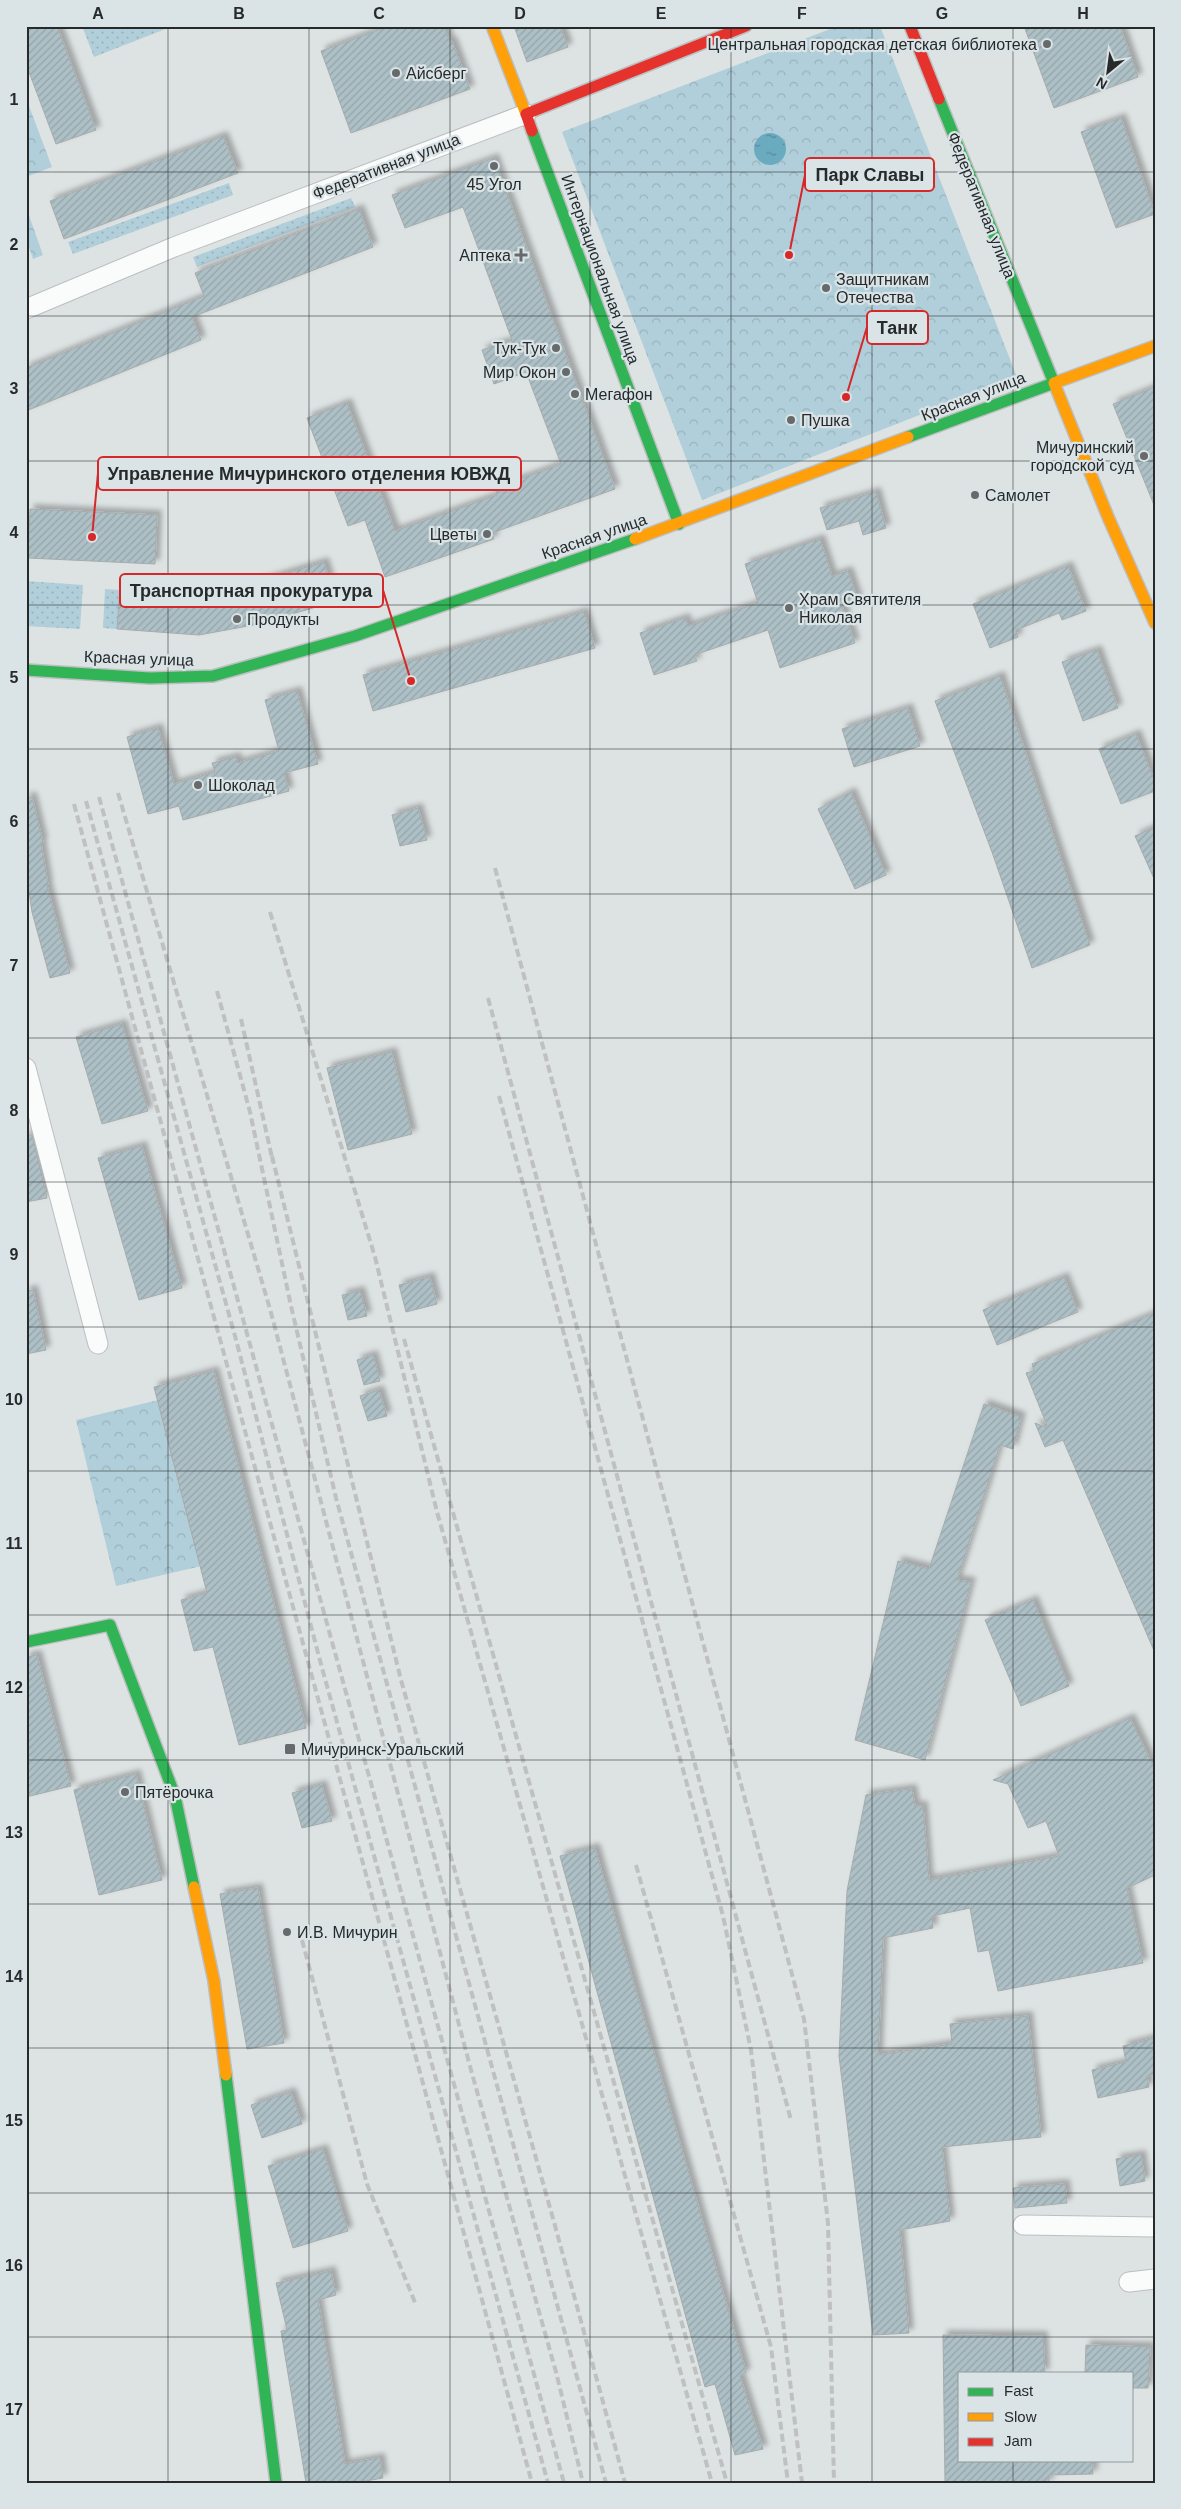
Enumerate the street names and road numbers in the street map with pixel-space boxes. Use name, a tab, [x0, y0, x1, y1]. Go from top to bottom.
street label: Федеративная улица	[944, 130, 1019, 281]
street label: Федеративная улица	[310, 131, 462, 202]
street label: Интернациональная улица	[558, 172, 643, 366]
street label: Красная улица	[919, 369, 1028, 424]
street label: Красная улица	[539, 511, 649, 562]
street label: Красная улица	[84, 648, 194, 669]

